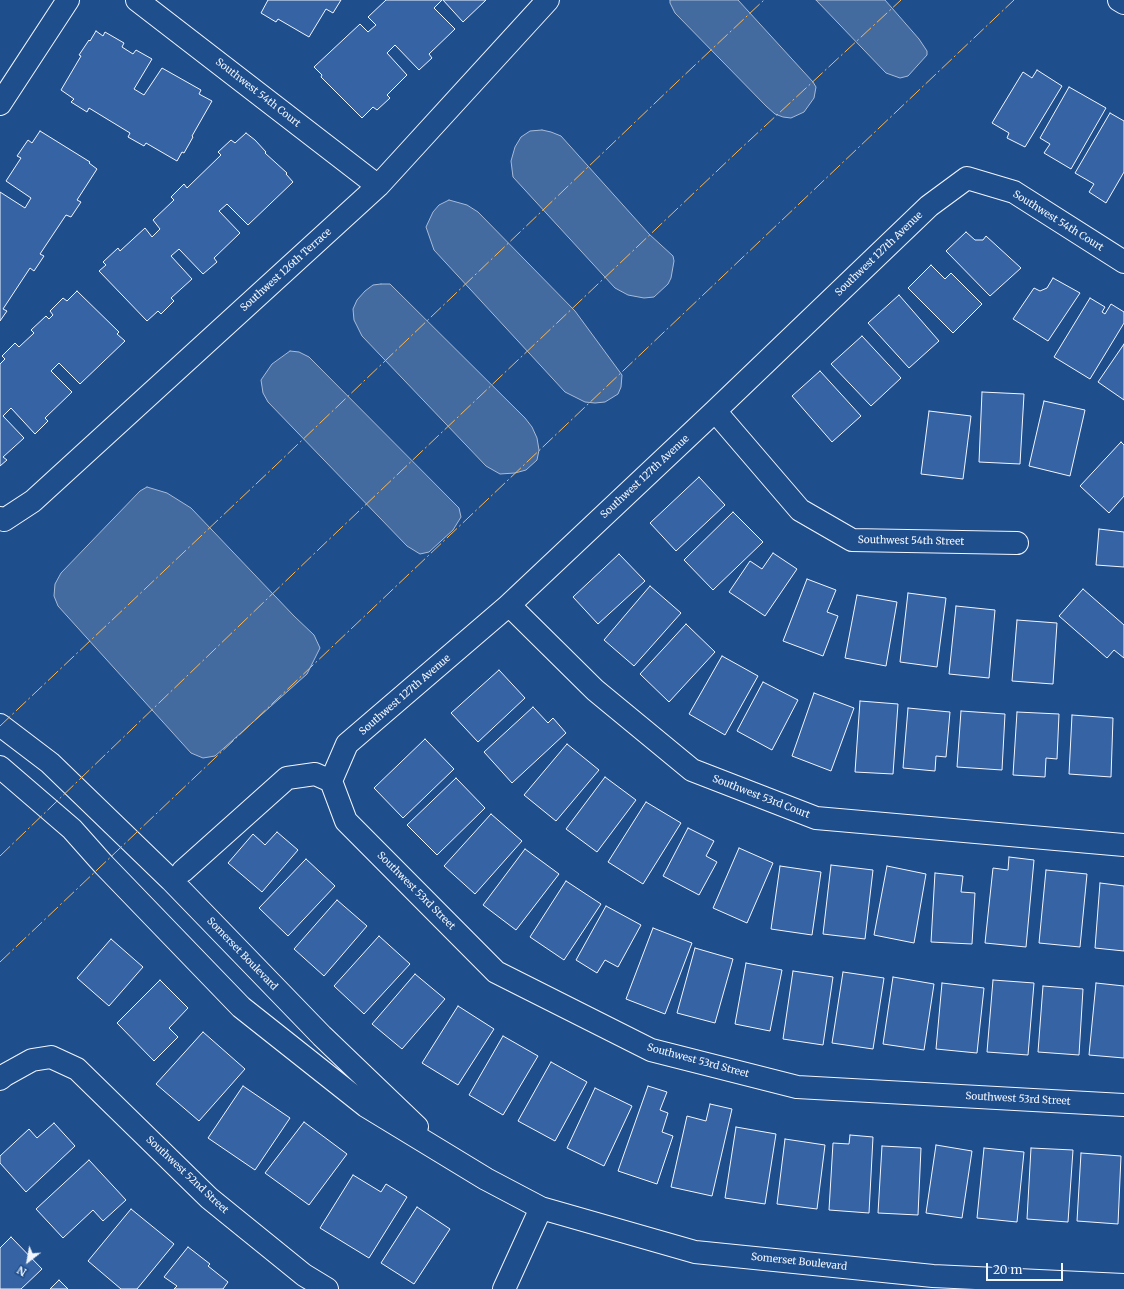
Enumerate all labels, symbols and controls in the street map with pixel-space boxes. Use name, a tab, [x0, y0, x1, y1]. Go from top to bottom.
street label: Southwest 54th Court	[213, 56, 303, 130]
street label: Southwest 54th Court	[1010, 188, 1106, 254]
street label: Southwest 127th Avenue	[833, 209, 925, 299]
street label: Southwest 126th Terrace	[238, 226, 334, 314]
street label: Southwest 127th Avenue	[598, 433, 692, 521]
street label: Southwest 54th Street	[858, 534, 964, 548]
street label: Southwest 127th Avenue	[357, 652, 453, 738]
street label: Southwest 53rd Court	[711, 773, 811, 821]
street label: Southwest 53rd Street	[375, 850, 457, 932]
street label: Somerset Boulevard	[204, 915, 280, 993]
street label: Southwest 53rd Street	[646, 1042, 750, 1080]
street label: Southwest 53rd Street	[965, 1090, 1071, 1108]
street label: Southwest 52nd Street	[143, 1134, 231, 1216]
north arrow	[8, 1241, 48, 1281]
street label: Somerset Boulevard	[750, 1251, 848, 1273]
scale bar	[988, 1255, 1065, 1281]
text: 20 m	[993, 1262, 1022, 1277]
text: N	[14, 1263, 29, 1280]

